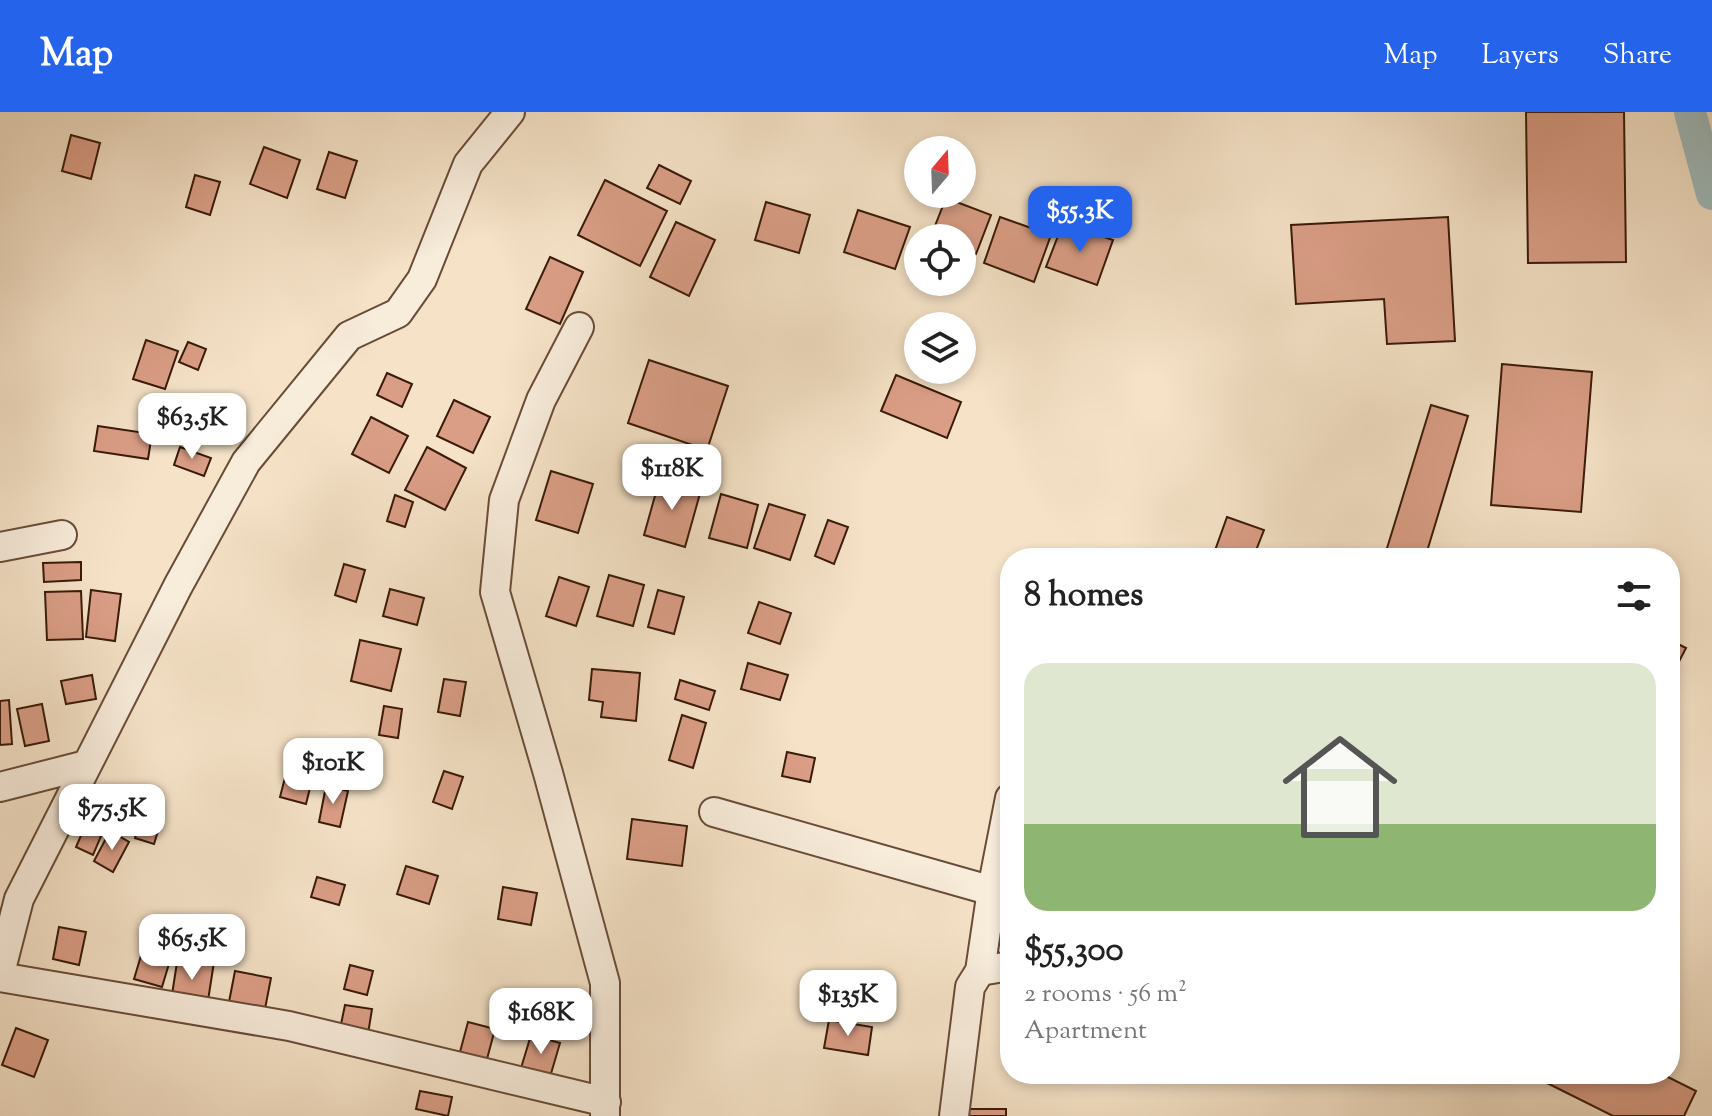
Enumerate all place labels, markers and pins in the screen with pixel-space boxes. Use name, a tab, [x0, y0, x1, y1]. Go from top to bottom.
pin: $55.3K	[1015, 186, 1145, 254]
pin: $63.5K	[127, 393, 257, 461]
pin: $118K	[616, 444, 728, 512]
pin: $101K	[277, 738, 389, 806]
pin: $75.5K	[47, 784, 177, 852]
pin: $65.5K	[127, 914, 257, 982]
pin: $135K	[792, 970, 904, 1038]
pin: $168K	[485, 988, 597, 1056]

